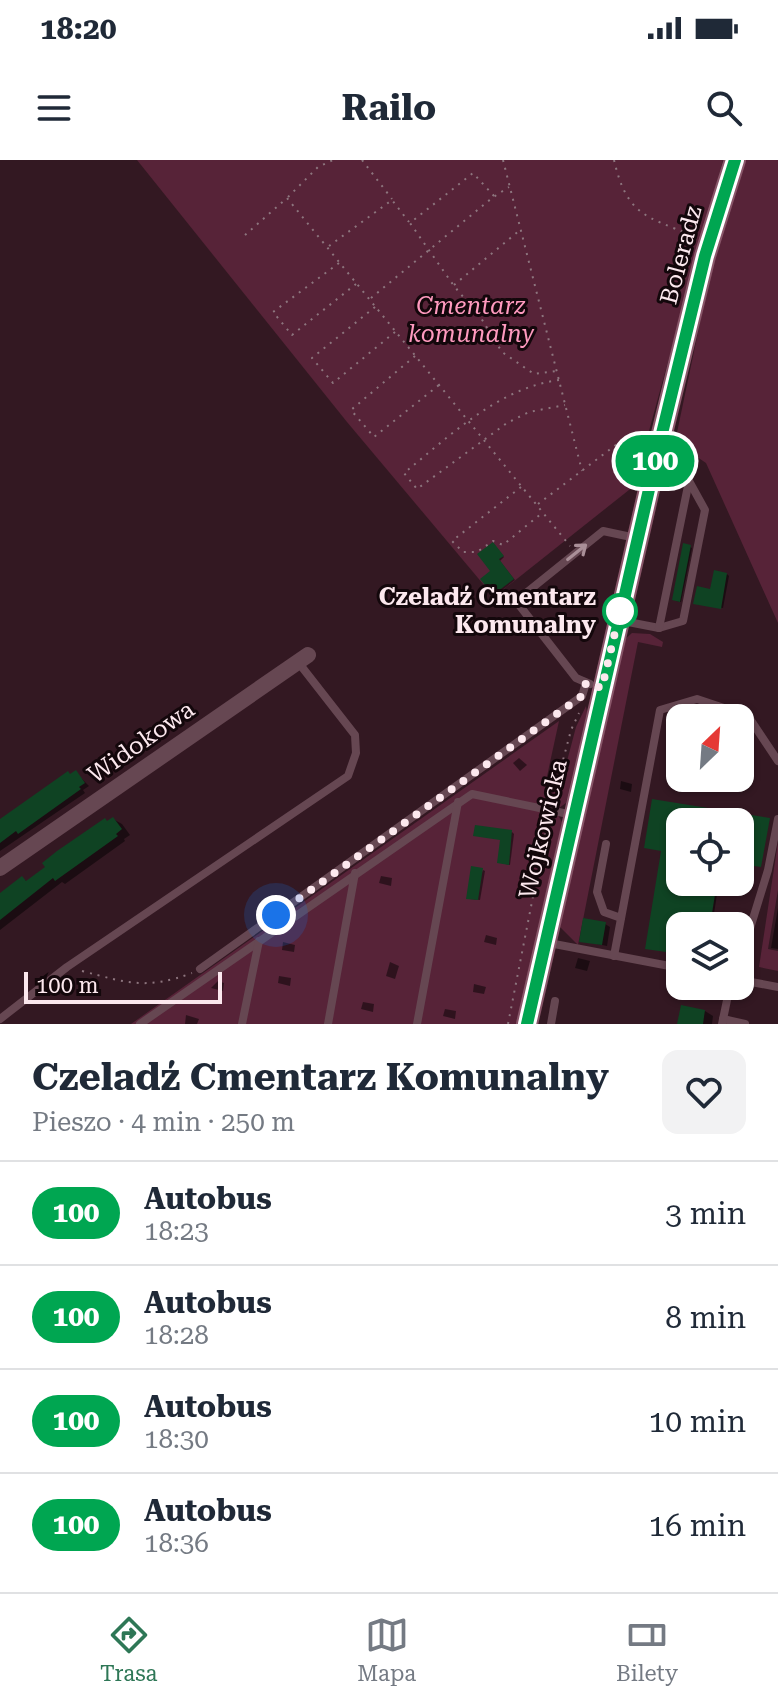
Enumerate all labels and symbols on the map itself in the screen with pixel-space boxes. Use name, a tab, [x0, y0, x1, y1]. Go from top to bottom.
street label: Boleradz	[654, 203, 708, 307]
park label: Cmentarz komunalny	[408, 292, 535, 348]
line badge: 100	[609, 435, 701, 487]
one-way arrow	[566, 543, 587, 561]
place label: Czeladź Cmentarz Komunalny	[379, 583, 596, 639]
marker: Czeladź Cmentarz Komunalny	[603, 594, 637, 628]
street label: Widokowa	[82, 695, 200, 789]
north arrow	[666, 704, 754, 792]
street label: Wojkowicka	[513, 757, 573, 901]
your location	[256, 895, 296, 935]
scale bar	[24, 968, 222, 1004]

